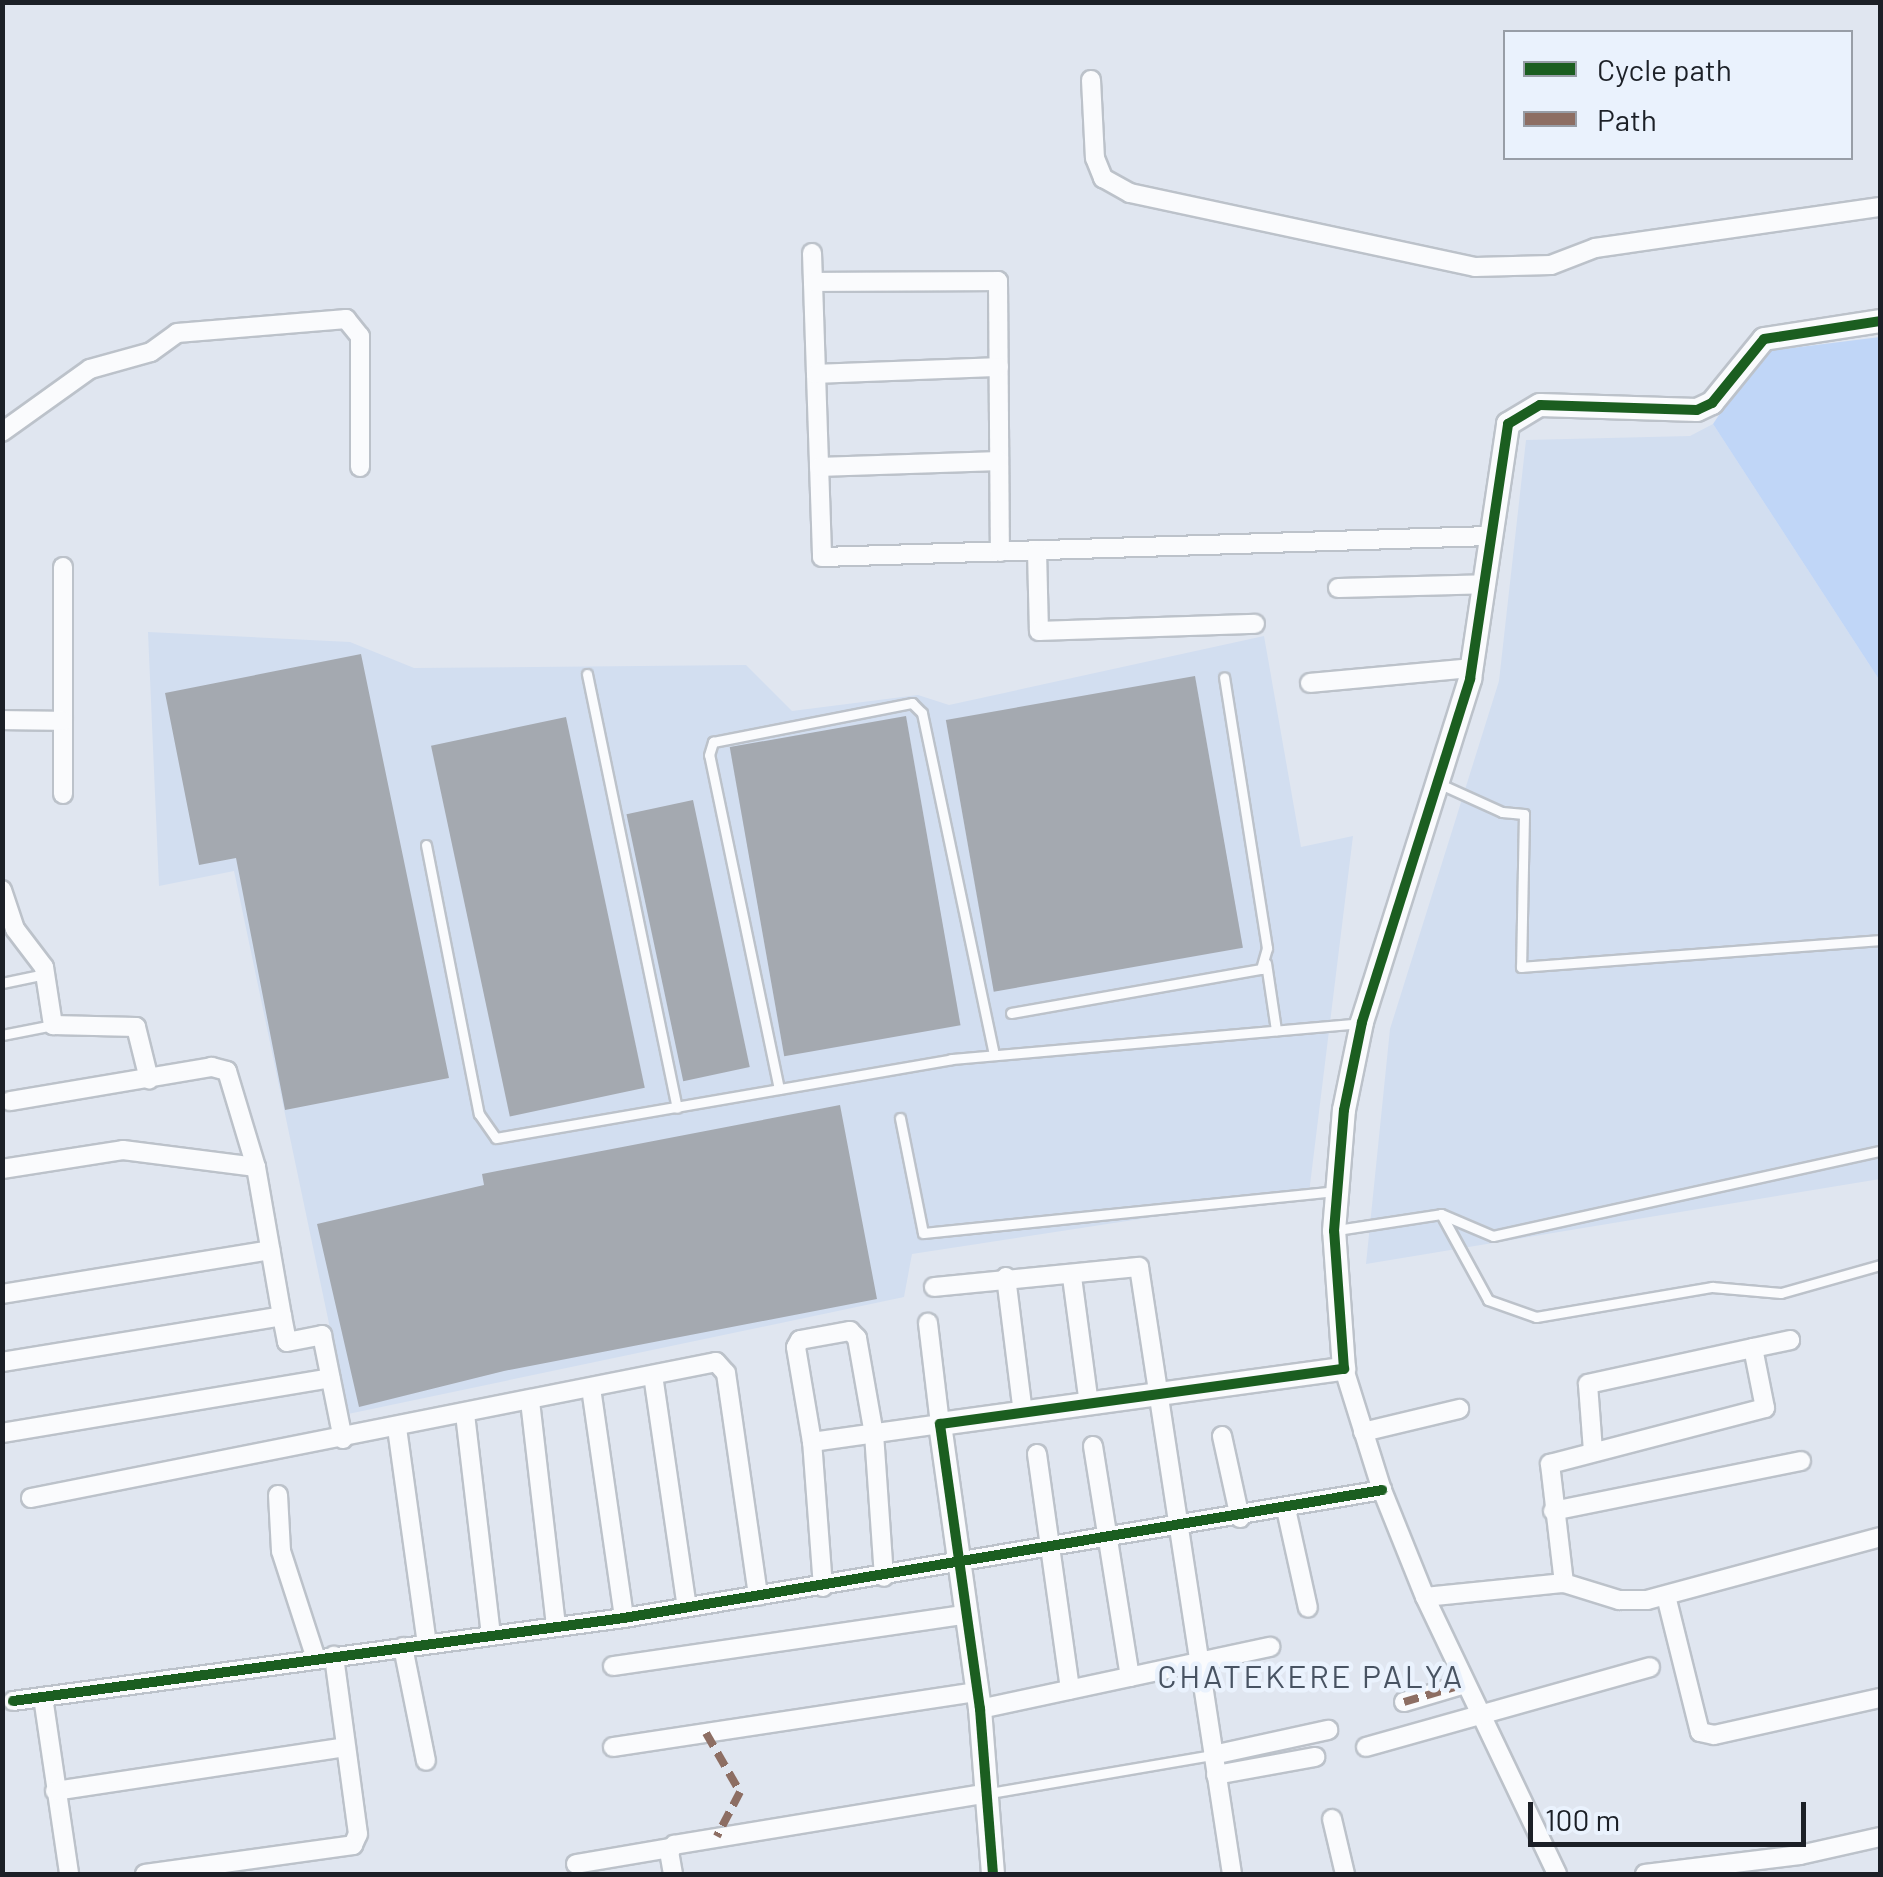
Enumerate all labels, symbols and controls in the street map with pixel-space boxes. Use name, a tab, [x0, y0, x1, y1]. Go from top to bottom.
legend	[1503, 30, 1853, 160]
text: Cycle path	[1597, 51, 1732, 87]
text: Path	[1597, 101, 1657, 137]
district label: CHATEKERE PALYA	[1157, 1656, 1465, 1694]
scale bar	[1533, 1782, 1810, 1844]
text: 100 m	[1545, 1801, 1620, 1837]

